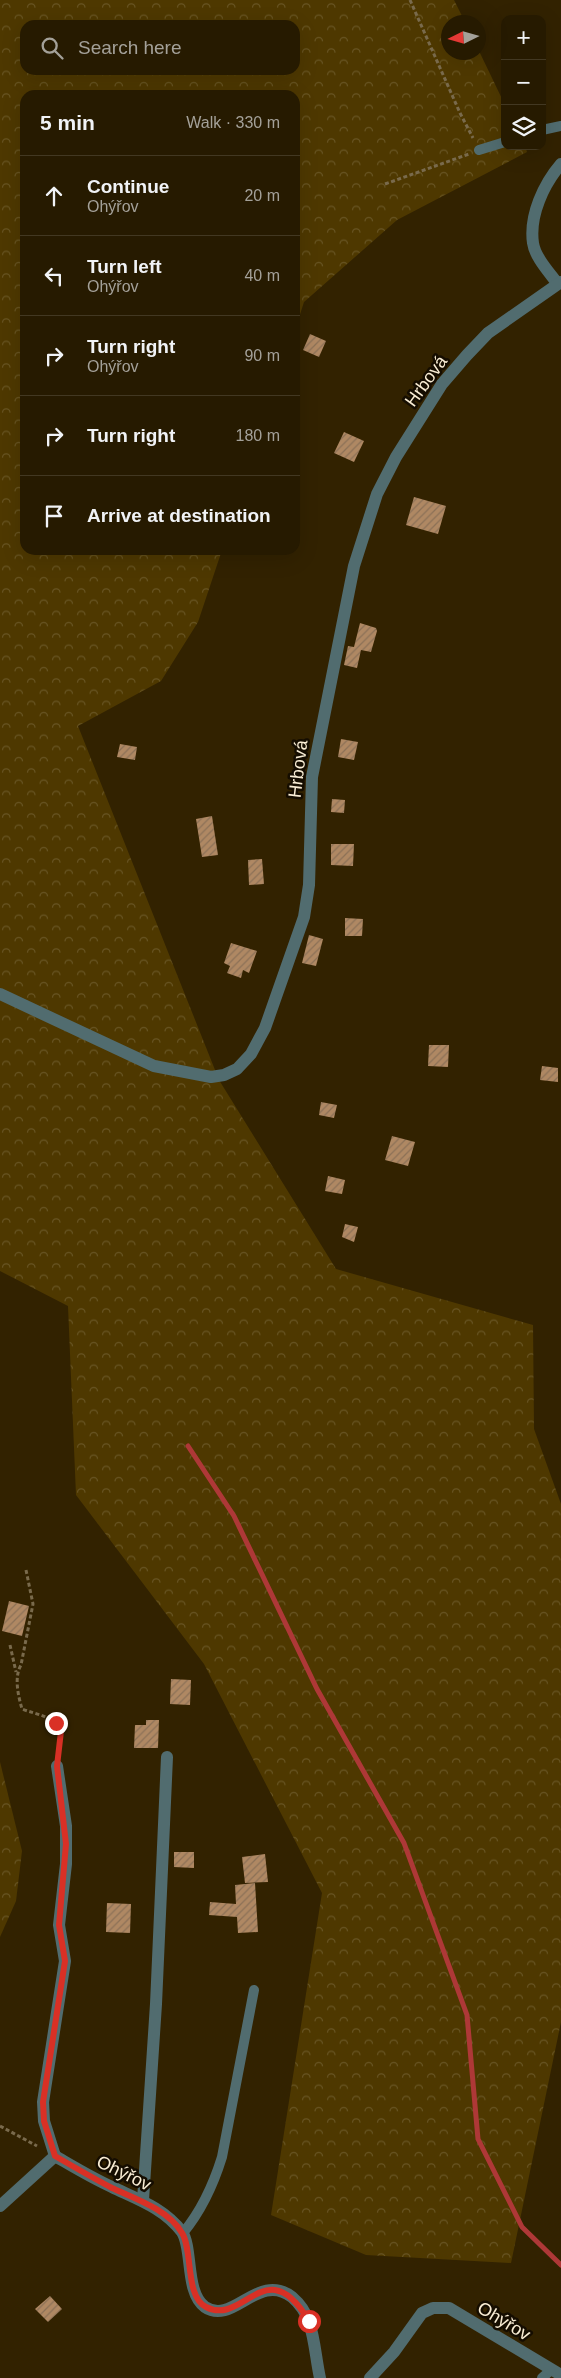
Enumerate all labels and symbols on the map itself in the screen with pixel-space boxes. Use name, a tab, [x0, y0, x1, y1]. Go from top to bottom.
north arrow	[441, 15, 486, 60]
street label: Hrbová	[401, 351, 452, 410]
street label: Hrbová	[285, 738, 312, 799]
route end	[45, 1712, 68, 1735]
street label: Ohýřov	[94, 2151, 154, 2195]
street label: Ohýřov	[474, 2297, 534, 2345]
route start	[298, 2310, 321, 2333]

